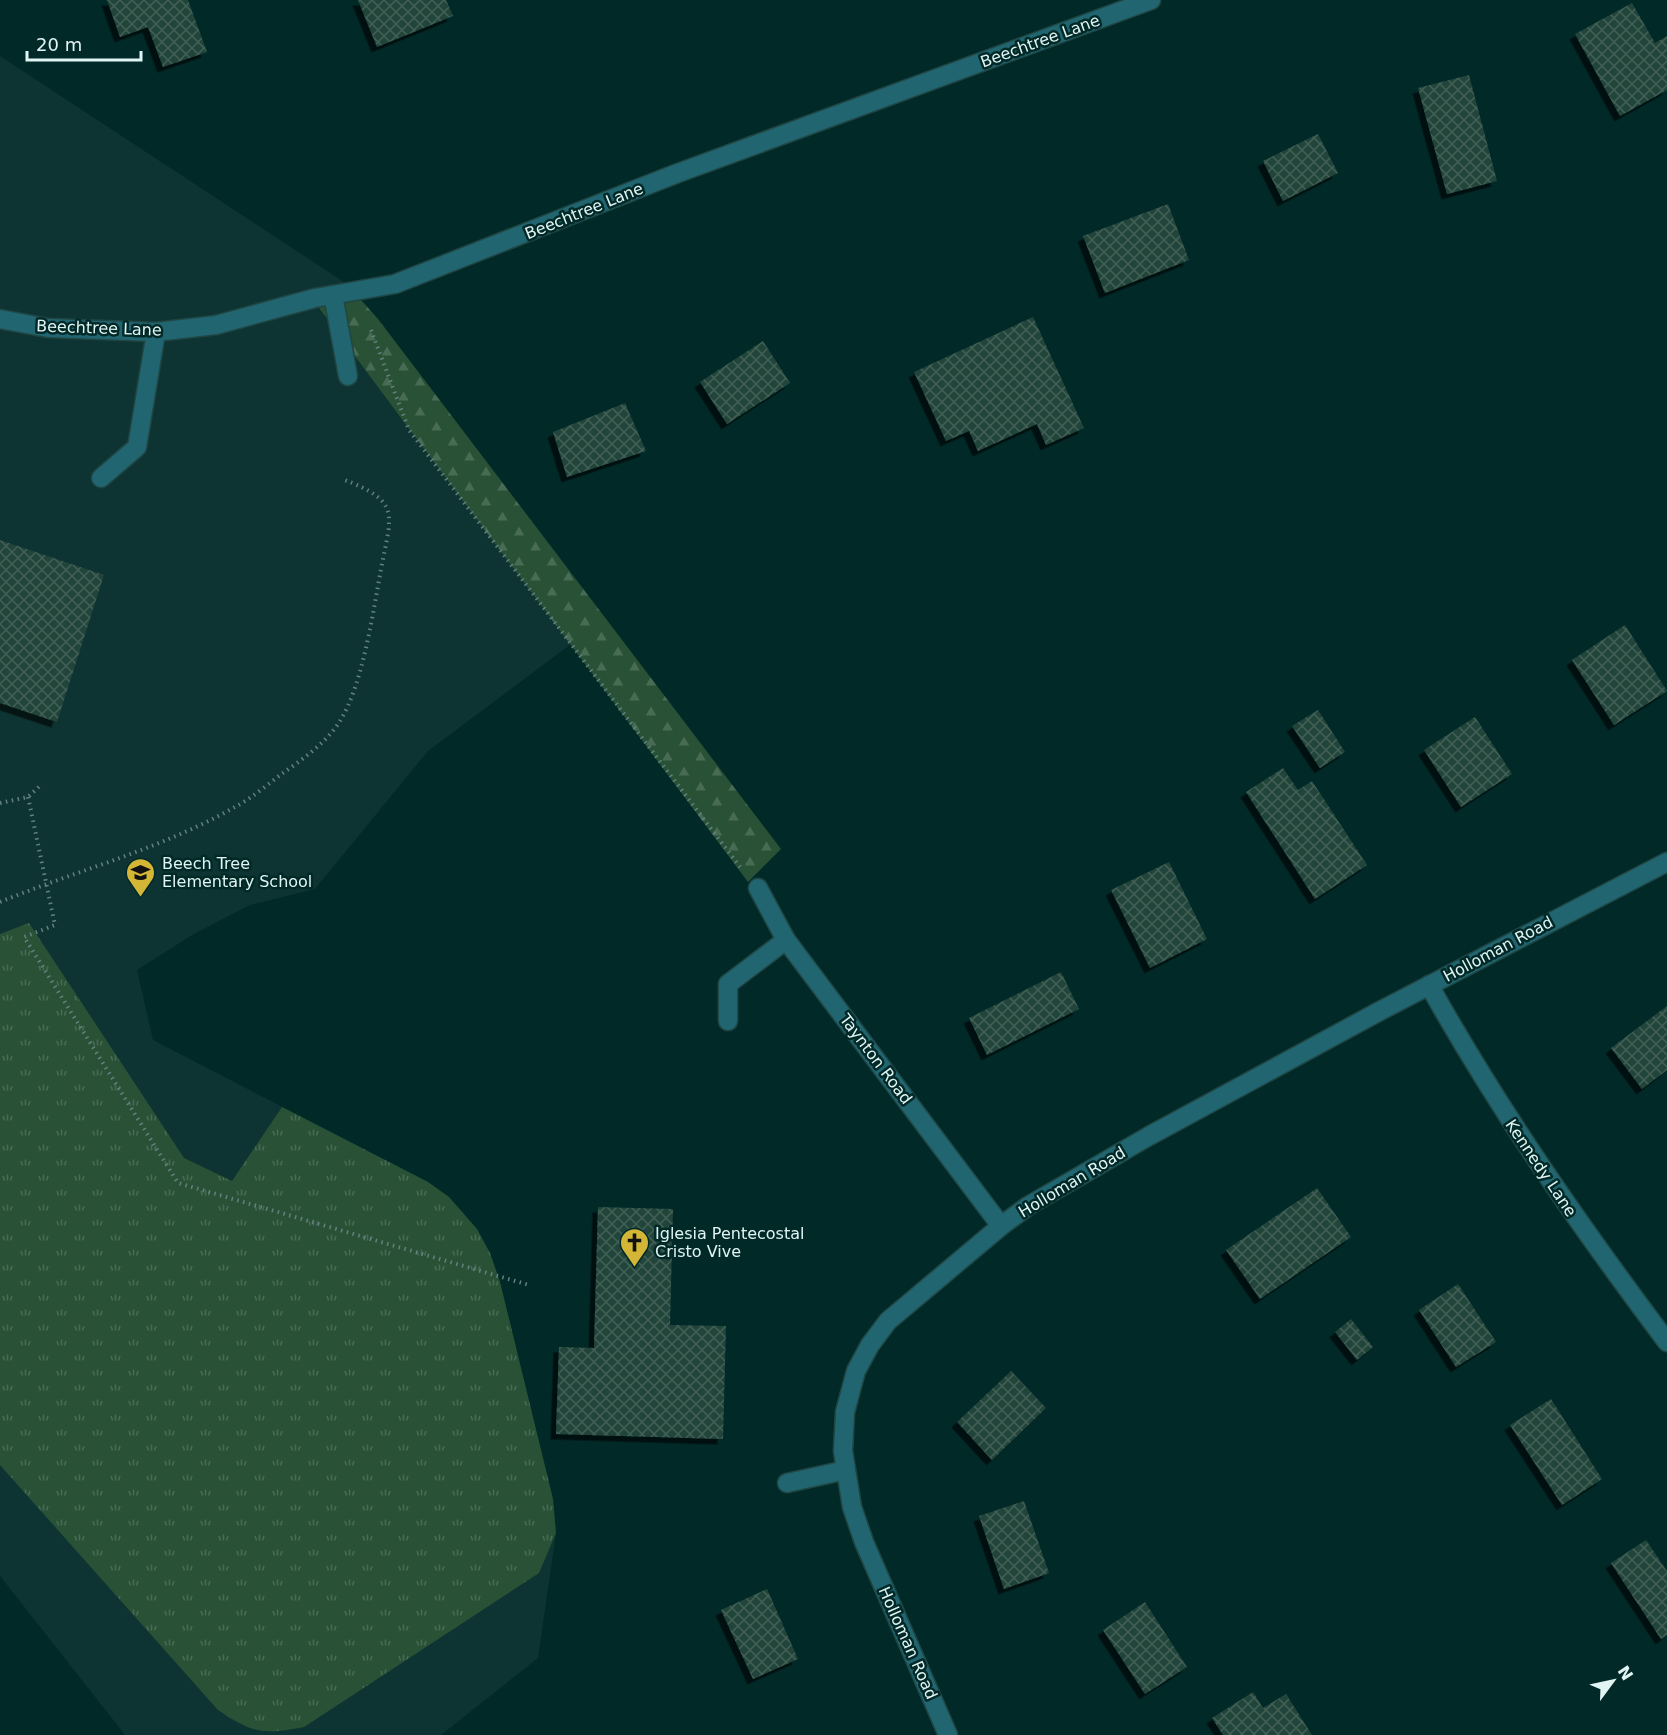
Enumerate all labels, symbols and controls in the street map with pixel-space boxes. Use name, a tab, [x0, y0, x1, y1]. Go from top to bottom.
street label: Beechtree Lane	[978, 11, 1102, 71]
scale bar	[27, 24, 141, 62]
text: 20 m	[36, 34, 82, 55]
street label: Beechtree Lane	[522, 179, 646, 243]
street label: Beechtree Lane	[36, 316, 162, 340]
place label: Beech Tree Elementary School	[162, 854, 312, 891]
school or university icon: Beech Tree Elementary School	[125, 856, 157, 898]
street label: Holloman Road	[1440, 912, 1556, 986]
street label: Taynton Road	[835, 1009, 916, 1108]
street label: Kennedy Lane	[1502, 1116, 1580, 1220]
street label: Holloman Road	[1015, 1143, 1129, 1221]
place label: Iglesia Pentecostal Cristo Vive	[655, 1224, 804, 1261]
church icon: Iglesia Pentecostal Cristo Vive	[618, 1226, 650, 1268]
street label: Holloman Road	[875, 1584, 941, 1702]
north arrow	[1583, 1651, 1643, 1711]
text: N	[1614, 1662, 1637, 1684]

